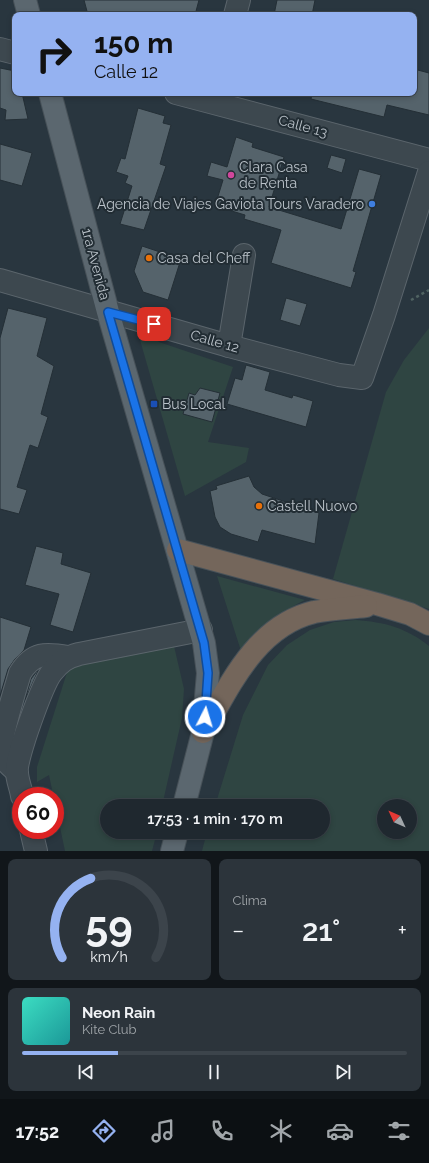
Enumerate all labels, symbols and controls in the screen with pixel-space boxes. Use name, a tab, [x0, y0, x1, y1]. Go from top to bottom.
text: 150 m	[94, 27, 173, 60]
icon: right	[28, 28, 80, 80]
text: Calle 12	[94, 61, 158, 82]
street label: Calle 13	[277, 112, 329, 140]
place label: Clara Casa de Renta	[239, 159, 308, 191]
marker: Clara Casa de Renta	[226, 170, 236, 180]
place label: Agencia de Viajes Gaviota Tours Varadero	[97, 196, 364, 212]
marker: Agencia de Viajes Gaviota Tours Varadero	[367, 199, 377, 209]
street label: 1ra Avenida	[79, 226, 113, 302]
place label: Casa del Cheff	[157, 250, 251, 266]
marker: Casa del Cheff	[144, 253, 154, 263]
pin	[137, 307, 171, 341]
icon: arrive	[143, 313, 165, 335]
street label: Calle 12	[189, 326, 241, 356]
place label: Bus Local	[162, 396, 226, 412]
marker: Bus Local	[149, 399, 159, 409]
place label: Castell Nuovo	[267, 498, 357, 514]
marker: Castell Nuovo	[254, 501, 264, 511]
position arrow	[184, 696, 226, 738]
speed limit sign: 60	[12, 787, 64, 839]
north arrow	[377, 799, 417, 839]
map controls	[377, 799, 417, 839]
text: 17:53 · 1 min · 170 m	[147, 810, 283, 828]
text: Clima	[233, 893, 267, 908]
text: 59	[85, 901, 133, 950]
text: 21°	[302, 913, 340, 948]
text: −	[233, 917, 244, 943]
text: +	[398, 917, 407, 943]
text: km/h	[90, 948, 128, 964]
text: Neon Rain	[82, 1004, 155, 1022]
text: Kite Club	[82, 1022, 137, 1037]
icon: previous	[75, 1061, 97, 1083]
icon: pause	[203, 1061, 225, 1083]
icon: next	[332, 1061, 354, 1083]
icon: directions	[90, 1117, 118, 1145]
icon: music	[149, 1117, 177, 1145]
icon: phone	[208, 1117, 236, 1145]
icon: climate	[267, 1117, 295, 1145]
icon: car	[326, 1117, 354, 1145]
icon: filters	[385, 1117, 413, 1145]
text: 17:52	[16, 1121, 59, 1142]

